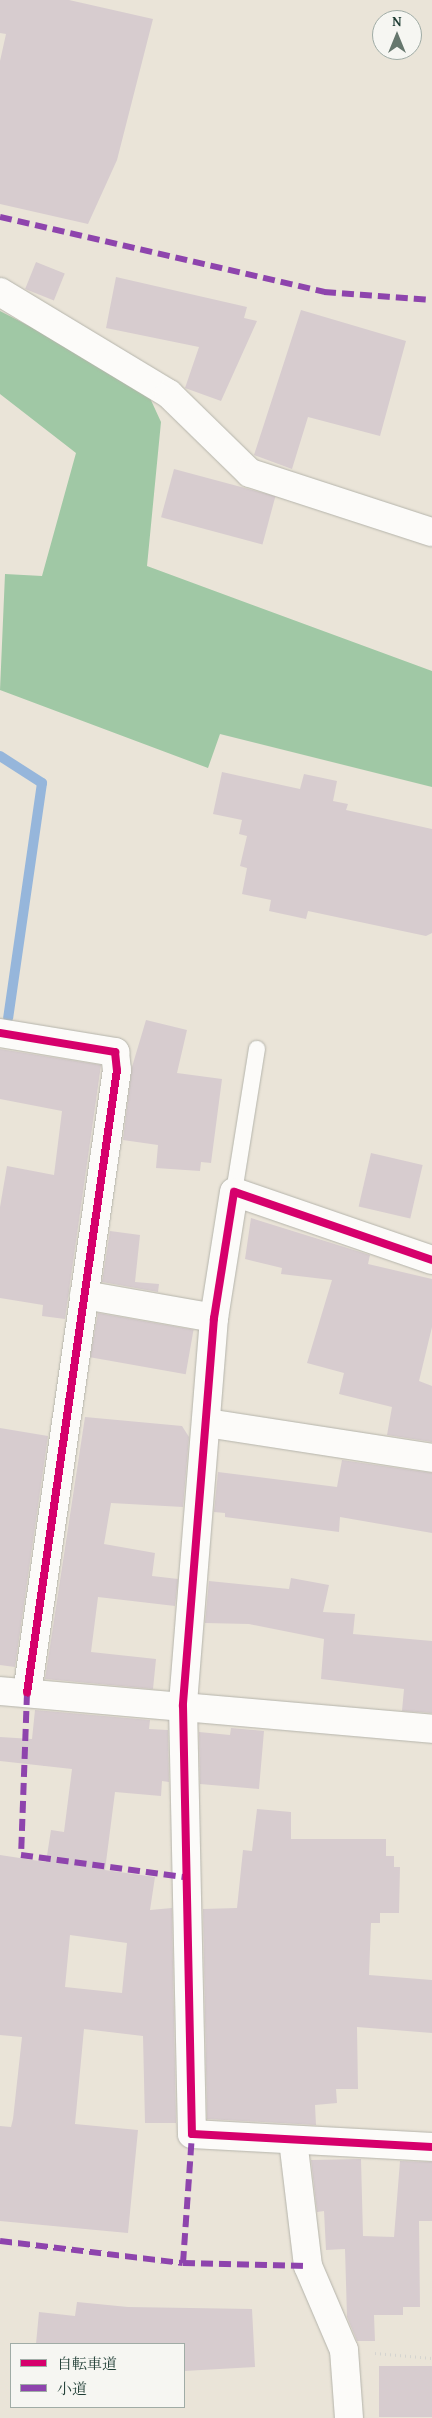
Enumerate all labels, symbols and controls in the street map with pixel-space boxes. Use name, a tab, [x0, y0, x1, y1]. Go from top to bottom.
north arrow	[372, 10, 422, 60]
text: N	[392, 11, 402, 31]
legend	[10, 2343, 185, 2408]
text: 自転車道	[57, 2353, 117, 2374]
text: 小道	[57, 2378, 87, 2399]

